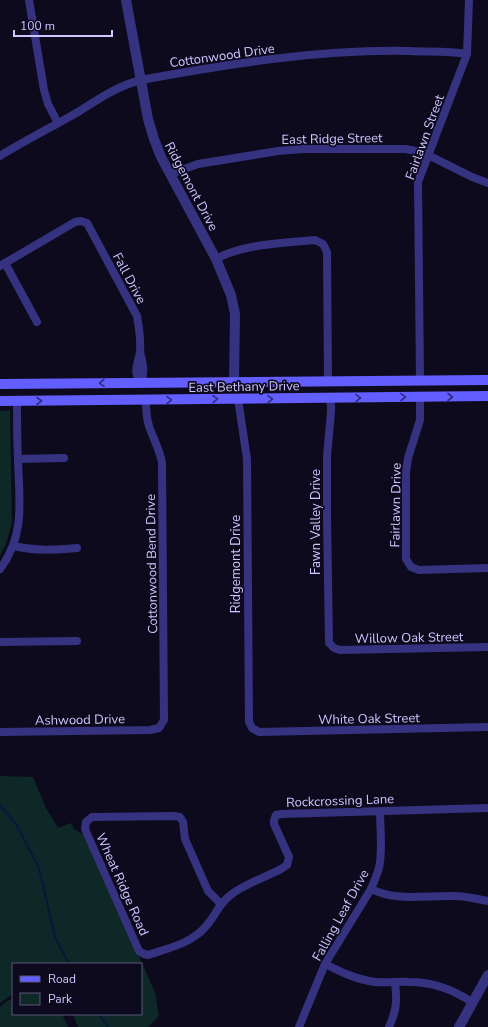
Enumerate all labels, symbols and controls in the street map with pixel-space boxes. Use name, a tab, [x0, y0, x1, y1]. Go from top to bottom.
scale bar	[14, 12, 112, 38]
text: 100 m	[20, 18, 55, 34]
street label: Cottonwood Drive	[168, 40, 276, 72]
street label: Fairlawn Street	[401, 92, 449, 182]
street label: East Ridge Street	[281, 129, 383, 149]
street label: Ridgemont Drive	[160, 139, 222, 234]
street label: Fall Drive	[108, 250, 150, 307]
street label: East Bethany Drive	[188, 377, 300, 397]
one-way arrow	[99, 379, 105, 387]
one-way arrow	[400, 393, 406, 401]
one-way arrow	[447, 393, 453, 401]
one-way arrow	[355, 394, 361, 402]
one-way arrow	[212, 395, 218, 403]
one-way arrow	[267, 395, 273, 403]
one-way arrow	[166, 396, 172, 404]
one-way arrow	[36, 397, 42, 405]
street label: Fairlawn Drive	[386, 462, 406, 547]
street label: Fawn Valley Drive	[307, 469, 325, 575]
street label: Cottonwood Bend Drive	[142, 494, 162, 634]
street label: Ridgemont Drive	[227, 515, 245, 613]
street label: Willow Oak Street	[355, 628, 464, 648]
street label: White Oak Street	[318, 709, 420, 729]
street label: Ashwood Drive	[35, 710, 125, 730]
street label: Rockcrossing Lane	[286, 790, 394, 812]
street label: Wheat Ridge Road	[91, 830, 153, 939]
street label: Falling Leaf Drive	[308, 866, 374, 965]
legend	[12, 963, 142, 1015]
text: Road	[48, 971, 76, 987]
text: Park	[48, 991, 73, 1007]

